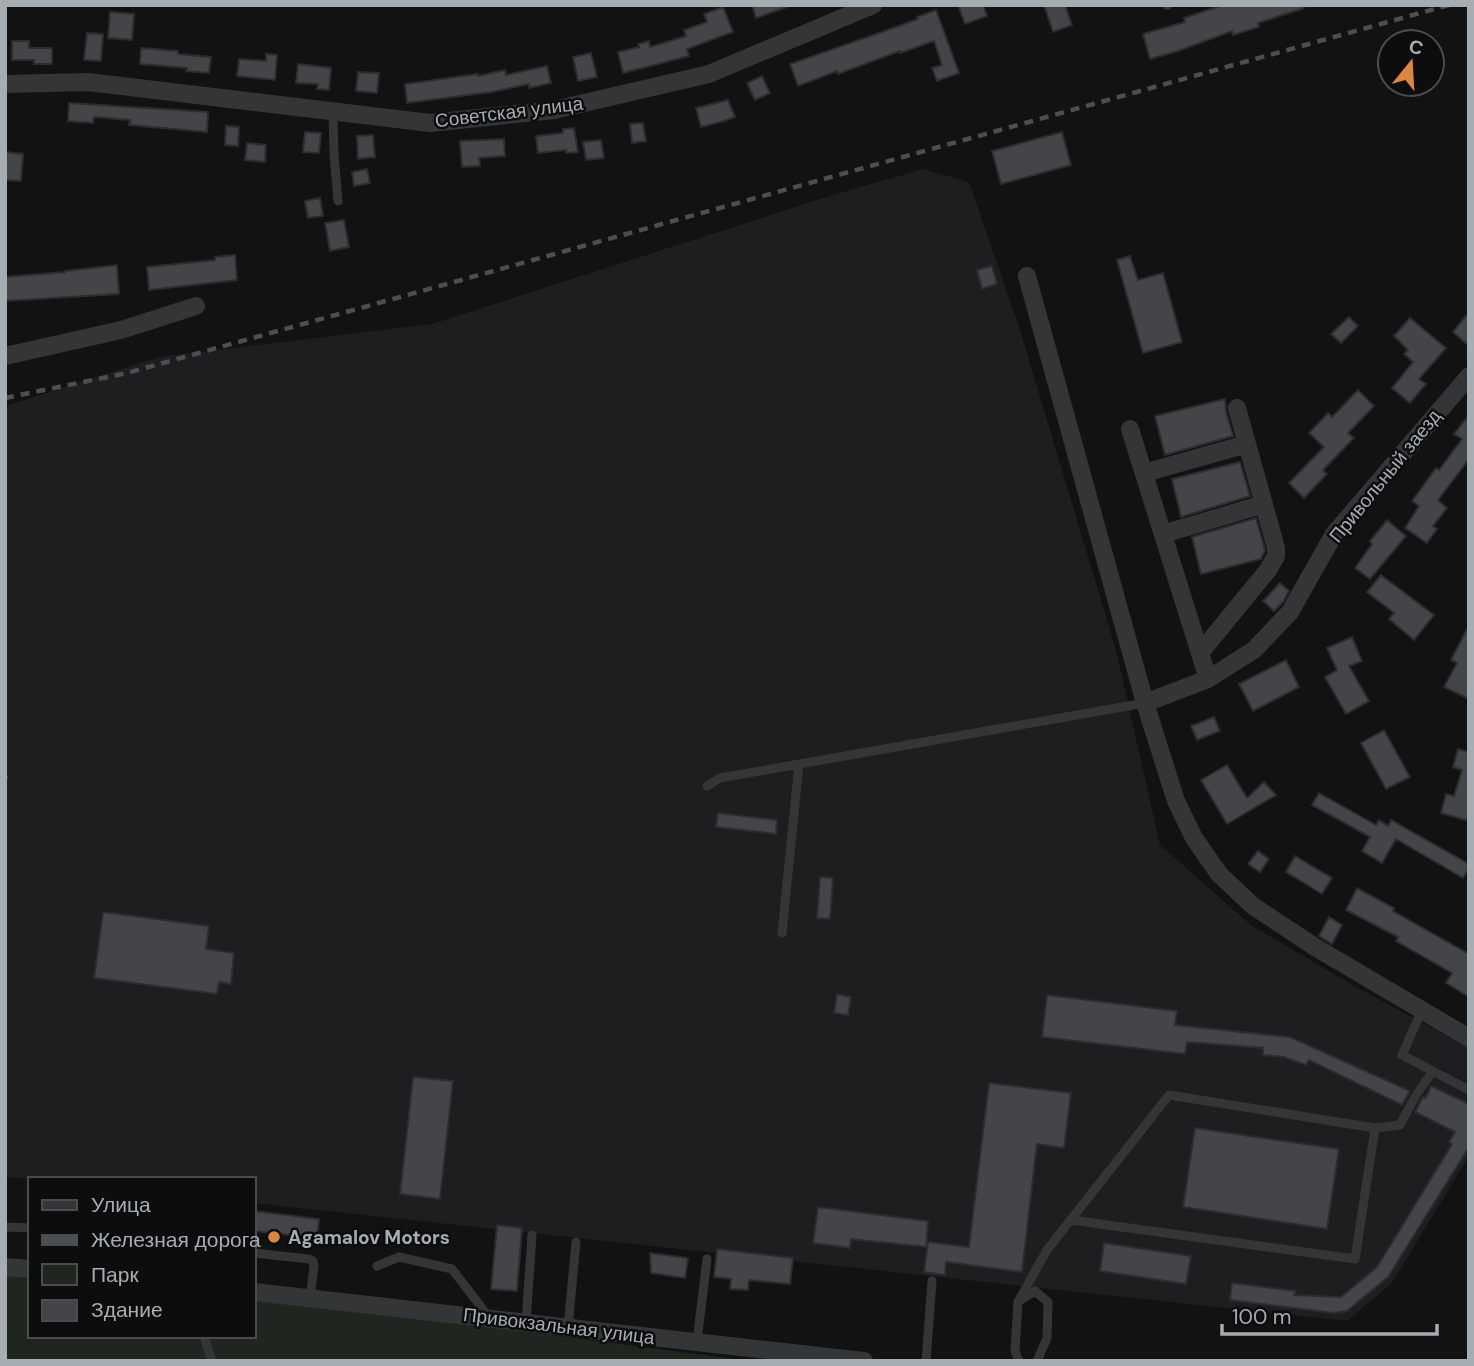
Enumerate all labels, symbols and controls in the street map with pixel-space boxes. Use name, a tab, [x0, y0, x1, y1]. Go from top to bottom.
north arrow	[1376, 28, 1446, 98]
text: С	[1406, 33, 1427, 61]
street label: Советская улица	[434, 90, 585, 133]
street label: Привольный заезд	[1324, 404, 1446, 548]
legend	[28, 1177, 256, 1338]
text: Улица	[91, 1191, 151, 1219]
place label: Agamalov Motors	[288, 1225, 450, 1250]
text: Железная дорога	[91, 1226, 261, 1254]
marker: Agamalov Motors	[266, 1229, 282, 1245]
text: Парк	[91, 1261, 139, 1289]
scale bar	[1222, 1292, 1437, 1336]
text: Здание	[91, 1296, 163, 1324]
street label: Привокзальная улица	[462, 1302, 657, 1350]
text: 100 m	[1232, 1303, 1292, 1331]

